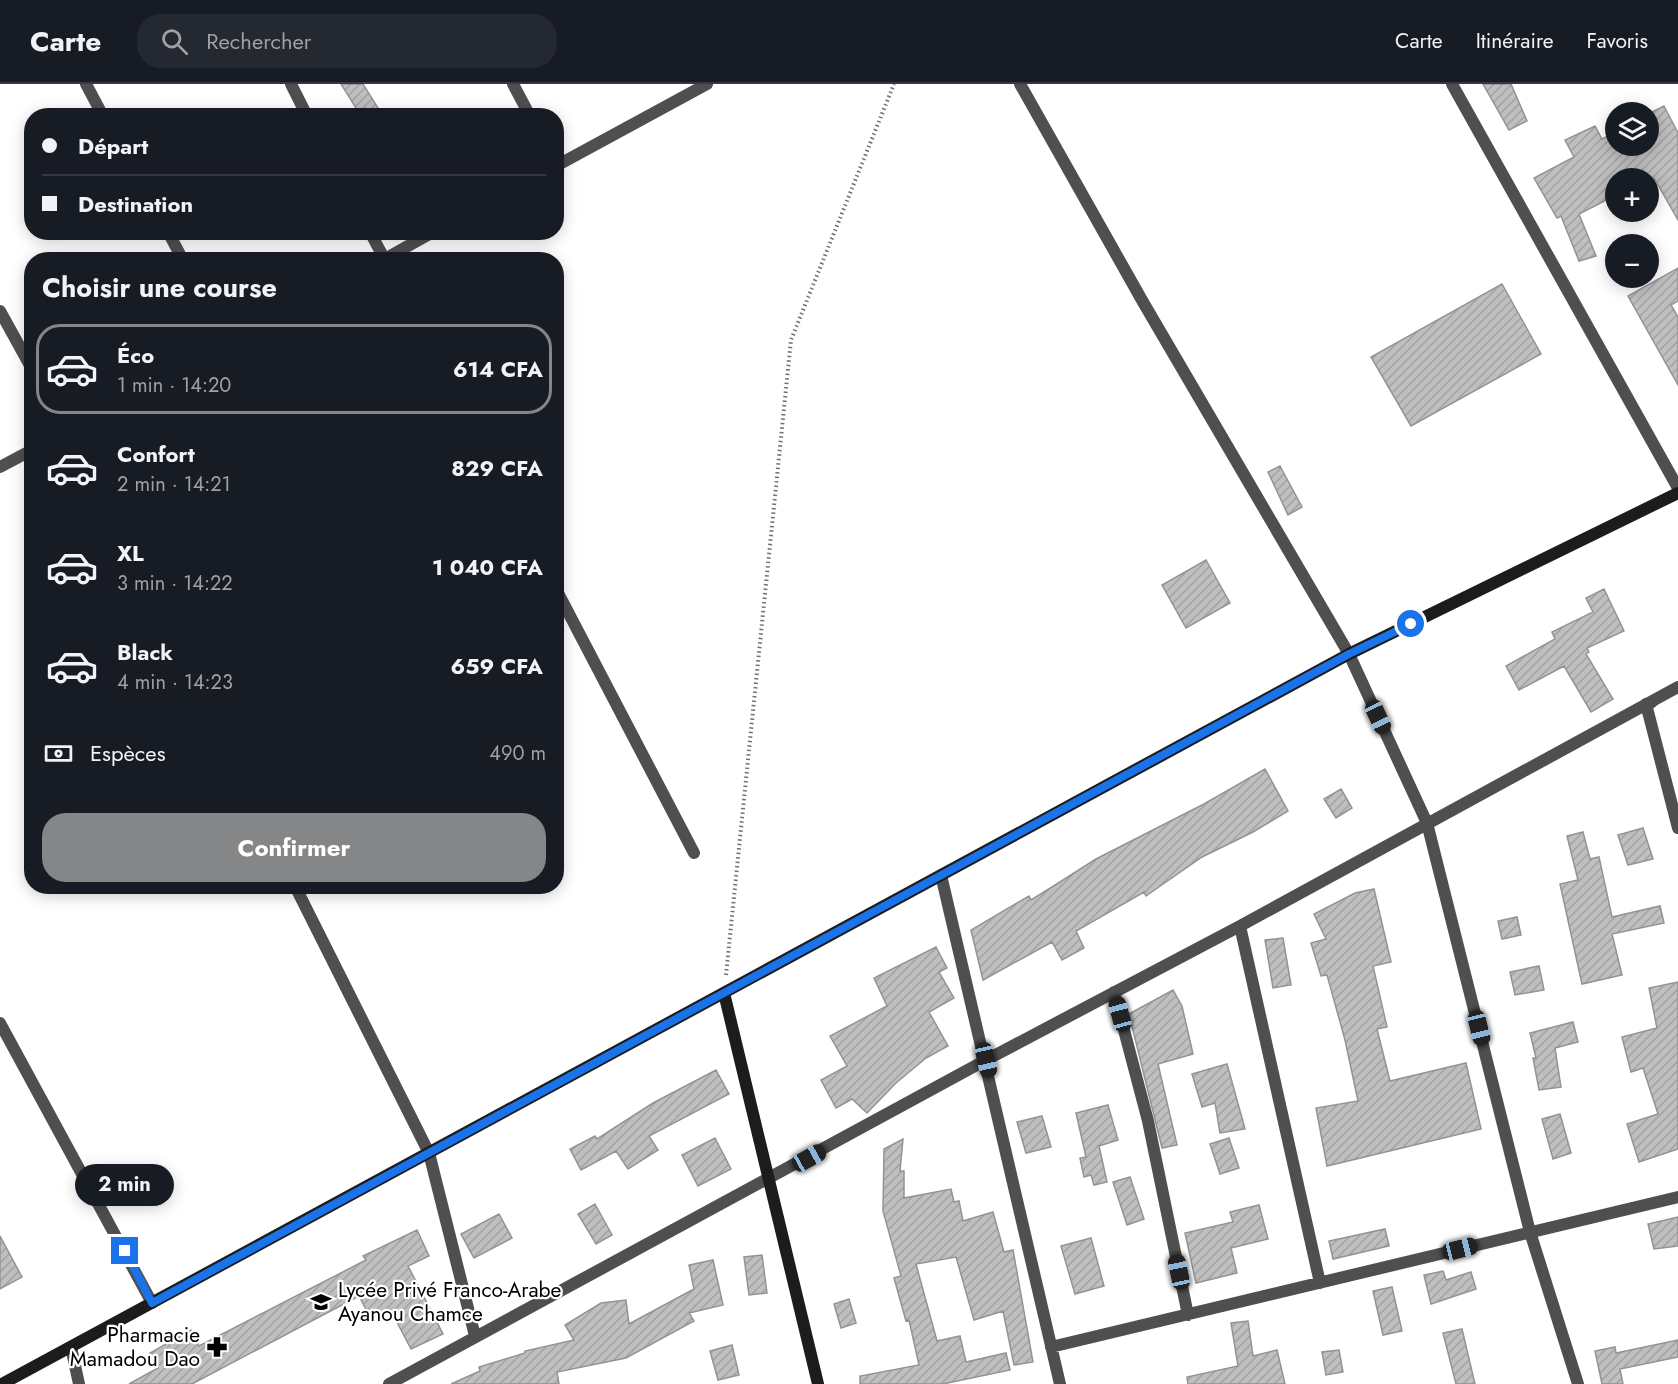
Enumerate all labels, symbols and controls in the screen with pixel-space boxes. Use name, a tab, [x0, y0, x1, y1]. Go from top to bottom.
search box	[137, 14, 557, 68]
text: Carte	[30, 21, 101, 62]
icon: search	[158, 25, 191, 58]
text: Rechercher	[206, 25, 311, 57]
text: Carte	[1395, 26, 1443, 56]
text: Itinéraire	[1476, 26, 1554, 56]
text: Favoris	[1587, 26, 1648, 56]
map controls	[1605, 102, 1659, 288]
button: layers	[1605, 102, 1659, 156]
text: Départ	[78, 130, 148, 162]
button: +	[1605, 168, 1659, 222]
text: Destination	[78, 188, 193, 220]
button: −	[1605, 234, 1659, 288]
text: Choisir une course	[42, 268, 277, 307]
text: Éco	[117, 339, 154, 371]
icon: car	[45, 342, 99, 396]
text: 614 CFA	[453, 353, 543, 385]
text: 1 min · 14:20	[117, 371, 231, 400]
text: Confort	[117, 438, 195, 470]
icon: car	[45, 441, 99, 495]
text: 829 CFA	[451, 452, 543, 484]
text: 2 min · 14:21	[117, 470, 231, 499]
text: XL	[117, 537, 144, 569]
icon: car	[45, 540, 99, 594]
text: 1 040 CFA	[432, 551, 543, 583]
text: 3 min · 14:22	[117, 569, 233, 598]
route start	[1397, 610, 1424, 637]
text: Black	[117, 636, 173, 668]
icon: car	[45, 639, 99, 693]
text: 659 CFA	[451, 650, 543, 682]
text: 4 min · 14:23	[117, 668, 233, 697]
car	[1362, 697, 1394, 737]
icon: cash	[42, 737, 75, 770]
text: Espèces	[90, 737, 166, 769]
text: 490 m	[489, 739, 546, 768]
button: Confirmer	[42, 813, 546, 882]
car	[1107, 994, 1133, 1034]
car	[1466, 1008, 1492, 1048]
car	[973, 1040, 999, 1080]
car	[789, 1141, 829, 1175]
callout: 2 min	[76, 1164, 174, 1206]
text: 2 min	[98, 1170, 151, 1199]
car	[1440, 1236, 1480, 1262]
route end	[111, 1237, 138, 1264]
car	[1166, 1253, 1192, 1291]
place label: Lycée Privé Franco-Arabe Ayanou Chamce	[338, 1275, 562, 1329]
school or university icon: Lycée Privé Franco-Arabe Ayanou Chamce	[309, 1290, 333, 1314]
place label: Pharmacie Mamadou Dao	[70, 1320, 200, 1374]
pharmacy icon: Pharmacie Mamadou Dao	[205, 1335, 229, 1359]

